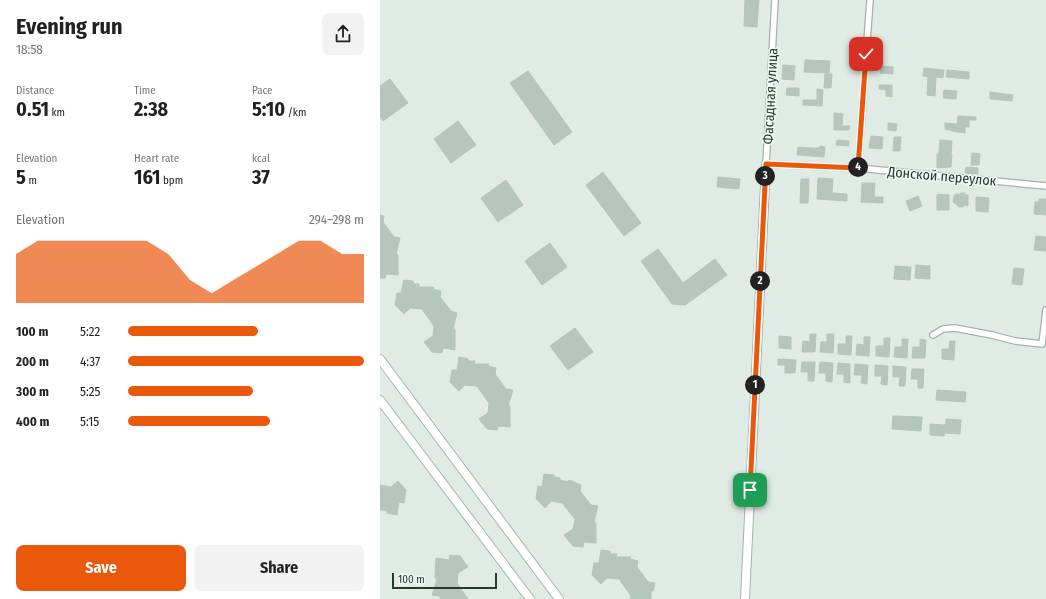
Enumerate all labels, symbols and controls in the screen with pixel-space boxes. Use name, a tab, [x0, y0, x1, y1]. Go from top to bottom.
text: Evening run	[16, 13, 123, 40]
button: share	[322, 13, 364, 55]
pin	[849, 37, 883, 71]
text: 18:58	[16, 42, 43, 57]
icon: check	[855, 43, 877, 65]
street label: Фасадная улица	[759, 47, 782, 145]
text: Distance	[16, 84, 55, 97]
text: Time	[134, 84, 156, 97]
text: Pace	[252, 84, 273, 97]
text: 0.51	[16, 97, 49, 121]
text: 2:38	[134, 97, 168, 121]
text: 5:10	[252, 97, 285, 121]
text: km	[49, 106, 65, 119]
text: /km	[285, 106, 306, 119]
text: Elevation	[16, 152, 57, 165]
text: Heart rate	[134, 152, 179, 165]
text: kcal	[252, 152, 270, 165]
pin: 4	[848, 157, 868, 177]
text: 4	[855, 160, 861, 173]
street label: Донской переулок	[886, 163, 997, 190]
text: 5	[16, 165, 26, 189]
text: 161	[134, 165, 160, 189]
text: 37	[252, 165, 270, 189]
pin: 3	[755, 166, 775, 186]
text: 3	[762, 169, 768, 182]
text: m	[26, 174, 37, 187]
text: bpm	[160, 174, 183, 187]
text: Elevation	[16, 212, 65, 227]
text: 294–298 m	[309, 212, 364, 227]
pin: 2	[750, 271, 770, 291]
text: 2	[757, 274, 763, 287]
text: 100 m	[16, 324, 48, 339]
text: 5:22	[80, 324, 100, 339]
text: 200 m	[16, 354, 49, 369]
text: 4:37	[80, 354, 100, 369]
pin: 1	[745, 375, 765, 395]
text: 1	[753, 378, 757, 391]
text: 300 m	[16, 384, 49, 399]
text: 5:25	[80, 384, 100, 399]
text: 400 m	[16, 414, 50, 429]
text: 5:15	[80, 414, 99, 429]
pin	[733, 473, 767, 507]
icon: arrive	[739, 479, 761, 501]
button: Save	[16, 545, 186, 591]
button: Share	[194, 545, 364, 591]
scale bar	[392, 571, 497, 590]
text: 100 m	[398, 573, 425, 586]

